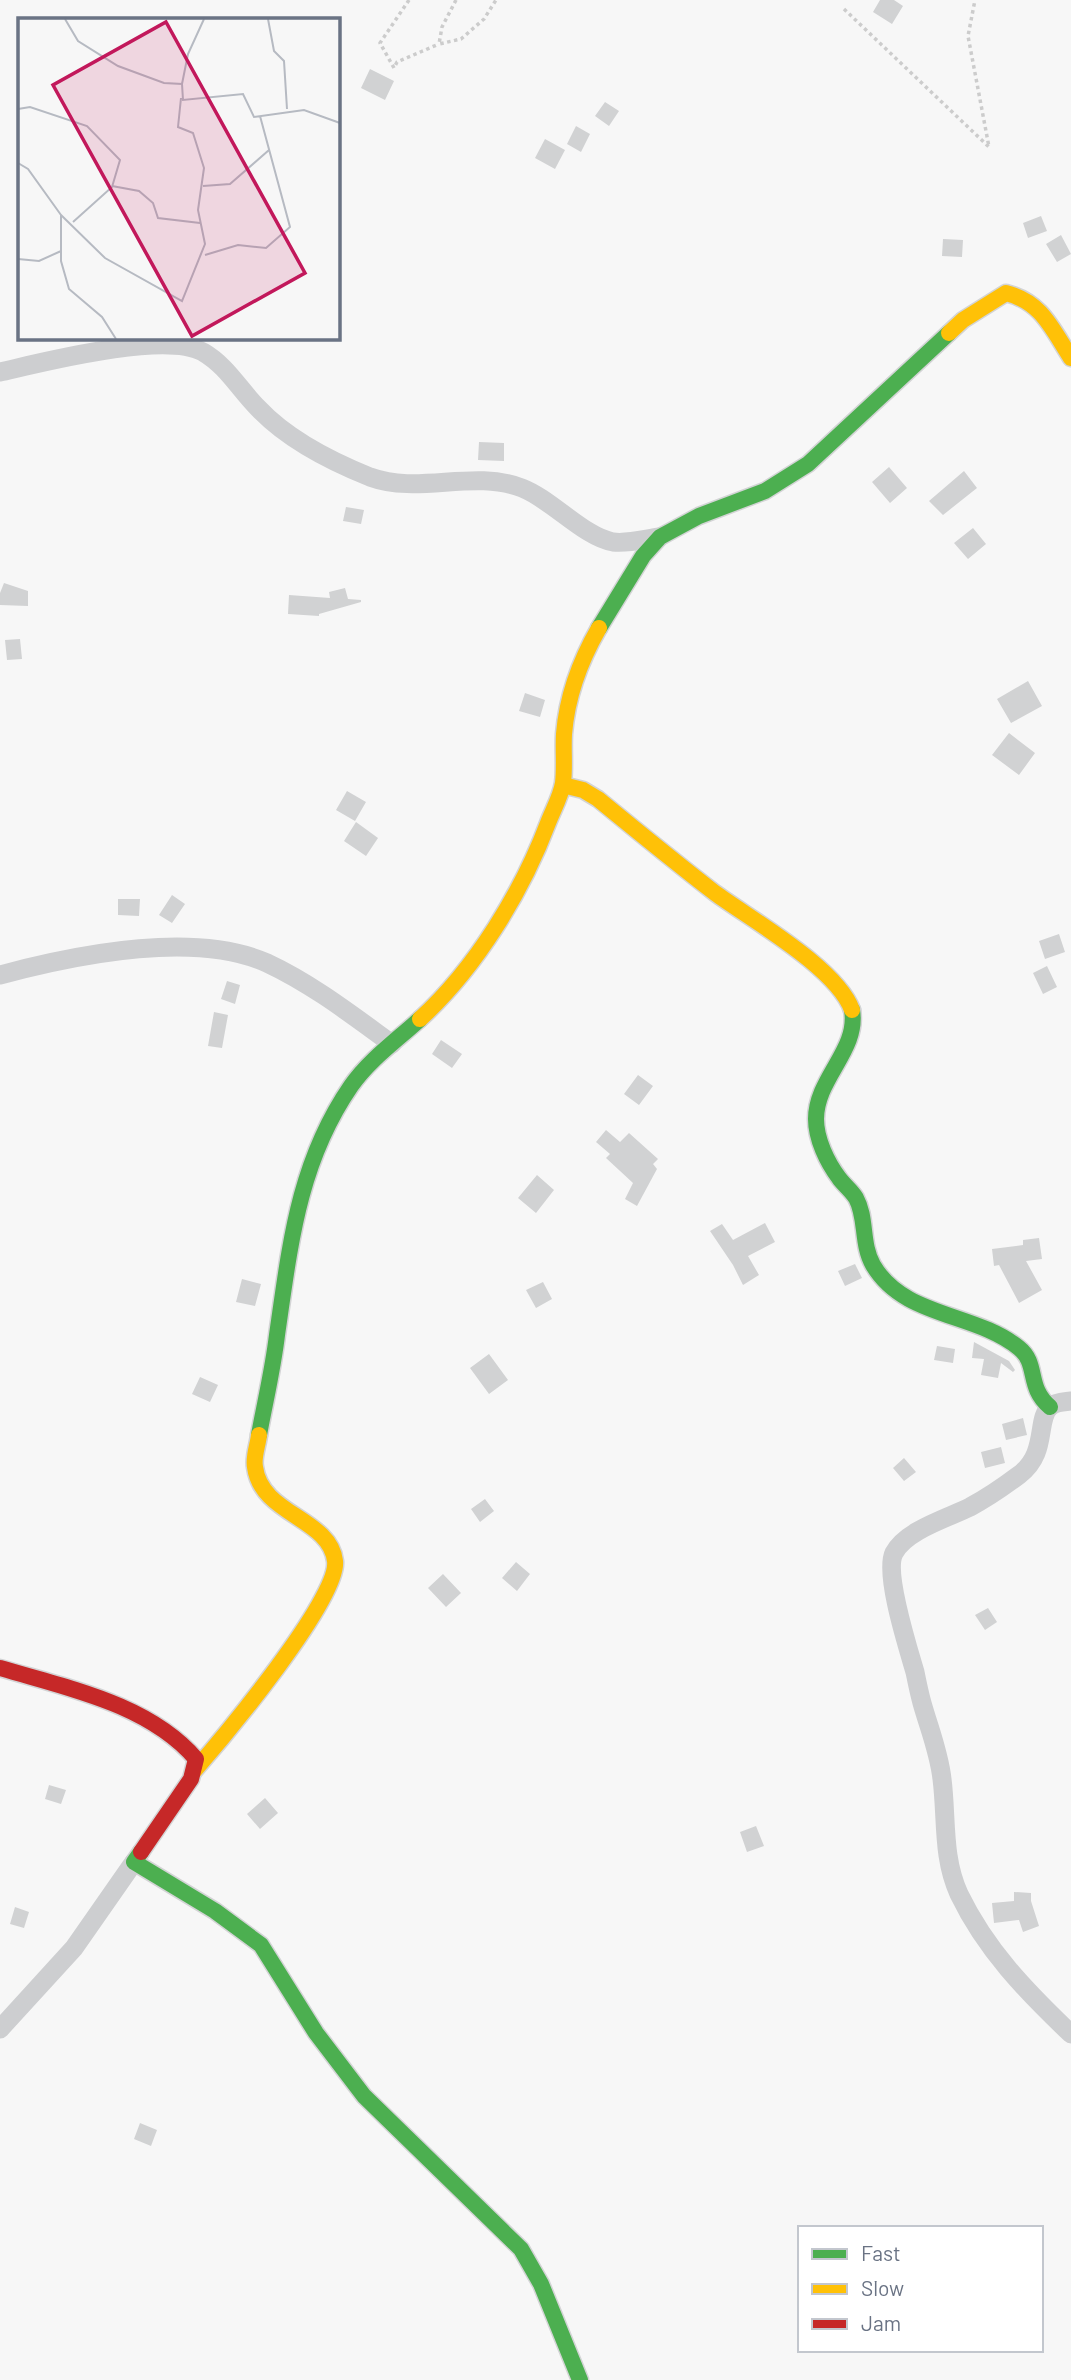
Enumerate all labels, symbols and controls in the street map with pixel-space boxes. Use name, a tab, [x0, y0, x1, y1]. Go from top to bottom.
inset map	[18, 18, 340, 340]
legend	[798, 2226, 1043, 2352]
text: Fast	[861, 2240, 901, 2265]
text: Slow	[861, 2275, 904, 2300]
text: Jam	[861, 2310, 901, 2335]

